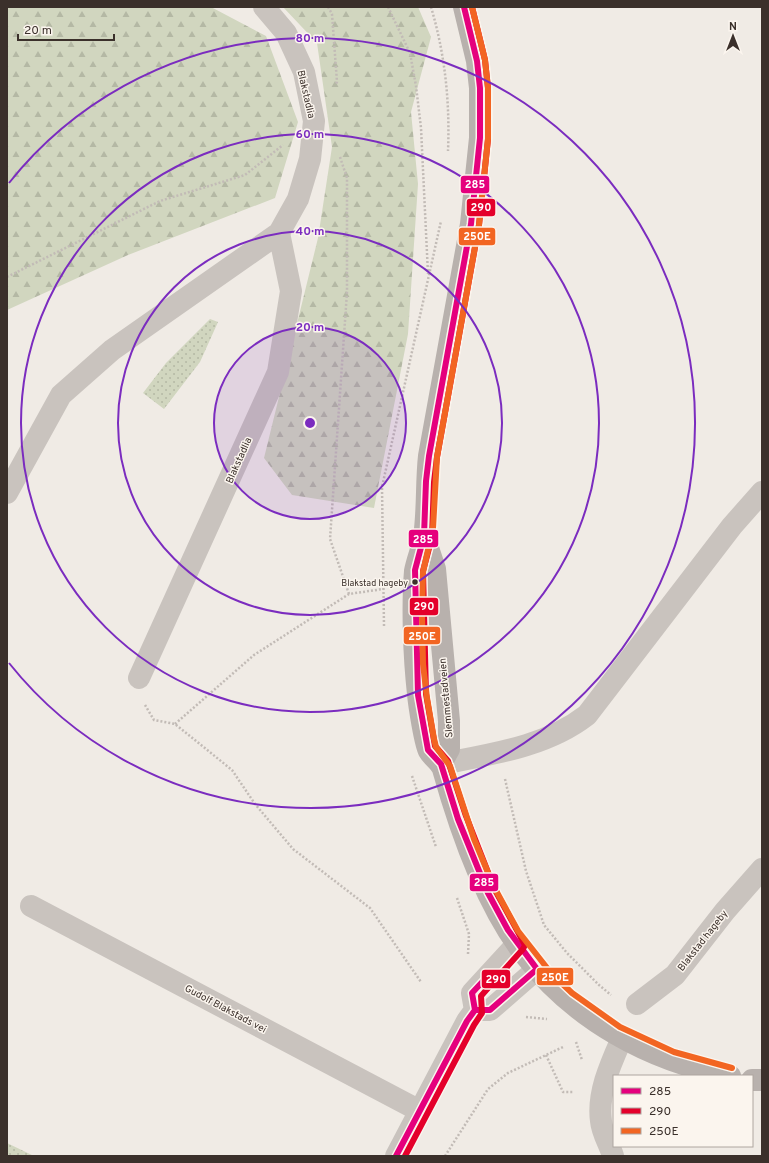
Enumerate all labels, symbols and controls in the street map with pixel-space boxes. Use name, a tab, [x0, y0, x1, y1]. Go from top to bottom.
scale bar	[18, 16, 114, 42]
north arrow	[713, 16, 753, 56]
text: N	[729, 20, 737, 34]
text: 20 m	[24, 23, 52, 39]
text: 80 m	[296, 31, 324, 47]
street label: Blakstadlia	[294, 69, 317, 120]
text: 60 m	[296, 127, 324, 143]
line badge: 285	[460, 175, 490, 194]
text: 285	[465, 178, 485, 192]
line badge: 290	[466, 198, 496, 217]
text: 290	[471, 201, 491, 215]
text: 40 m	[295, 224, 325, 240]
line badge: 250E	[458, 227, 496, 246]
text: 250E	[463, 230, 491, 244]
text: 20 m	[296, 320, 324, 336]
centre of rings	[303, 416, 317, 430]
street label: Blakstadlia	[223, 435, 255, 486]
line badge: 285	[408, 529, 439, 548]
text: 285	[413, 533, 433, 547]
marker: Blakstad hageby	[410, 577, 420, 587]
place label: Blakstad hageby	[341, 578, 408, 589]
line badge: 290	[409, 597, 439, 616]
text: 290	[414, 600, 434, 614]
line badge: 250E	[403, 626, 441, 645]
text: 250E	[408, 630, 436, 644]
street label: Slemmestadveien	[437, 657, 456, 738]
line badge: 285	[469, 873, 499, 892]
text: 285	[474, 876, 494, 890]
street label: Blakstad hageby	[675, 908, 731, 974]
line badge: 250E	[536, 967, 574, 986]
line badge: 290	[481, 969, 511, 989]
text: 250E	[541, 971, 569, 985]
text: 290	[486, 973, 506, 987]
street label: Gudolf Blakstads vei	[182, 982, 268, 1036]
legend	[613, 1075, 753, 1147]
text: 285	[649, 1084, 671, 1100]
text: 290	[649, 1104, 671, 1120]
text: 250E	[649, 1124, 679, 1140]

